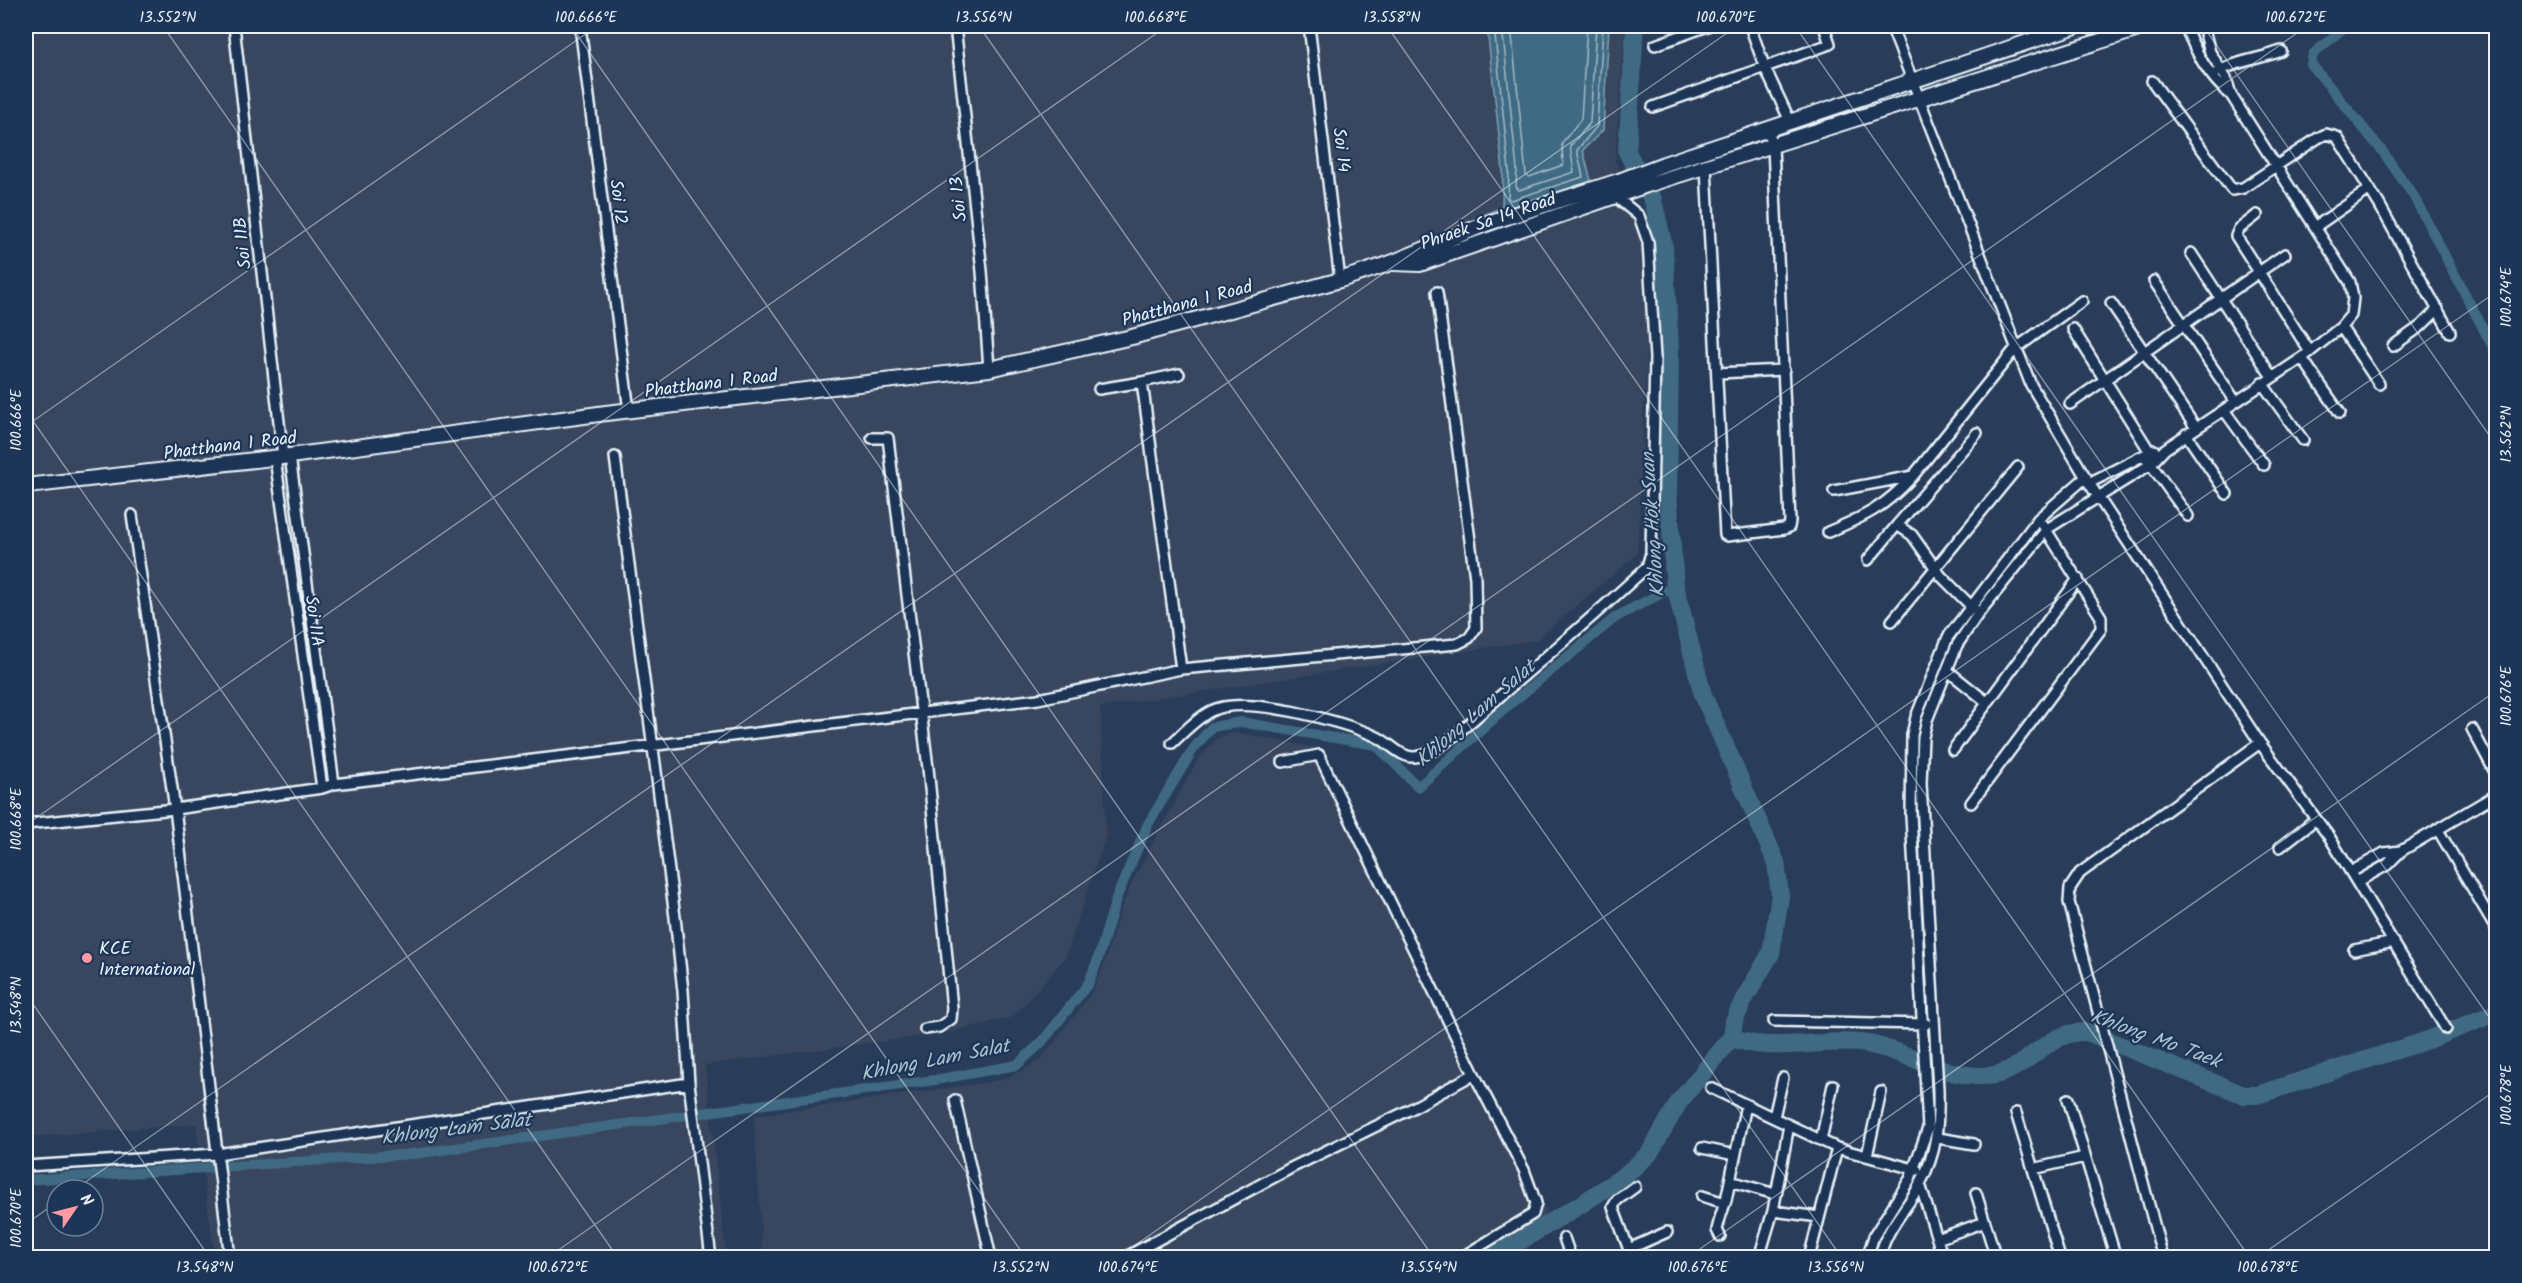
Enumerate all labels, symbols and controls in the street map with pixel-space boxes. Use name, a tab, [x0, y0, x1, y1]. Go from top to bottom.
text: 13.552°N	[140, 6, 196, 30]
text: 100.666°E	[555, 6, 618, 30]
text: 13.556°N	[956, 6, 1012, 30]
text: 100.668°E	[1125, 6, 1189, 30]
text: 13.558°N	[1363, 6, 1421, 30]
text: 100.670°E	[1696, 6, 1757, 30]
text: 100.672°E	[2265, 6, 2328, 30]
street label: Soi 14	[1323, 126, 1358, 174]
street label: Soi 13	[943, 175, 976, 223]
street label: Soi 12	[600, 178, 635, 226]
street label: Phraek Sa 14 Road	[1417, 185, 1561, 259]
street label: Soi 11B	[226, 215, 261, 270]
text: 100.674°E	[2495, 265, 2519, 327]
street label: Phatthana 1 Road	[1119, 273, 1257, 336]
street label: Phatthana 1 Road	[643, 362, 781, 407]
text: 100.666°E	[5, 388, 29, 451]
text: 13.562°N	[2495, 405, 2519, 463]
street label: Phatthana 1 Road	[162, 424, 300, 469]
water label: Khlong Hok Suan	[1633, 450, 1675, 598]
street label: Soi 11A	[296, 594, 331, 649]
water label: Khlong Lam Salat	[1409, 651, 1546, 776]
text: 100.676°E	[2495, 664, 2519, 726]
text: 100.668°E	[5, 786, 29, 850]
place label: KCE International	[99, 935, 196, 985]
marker: KCE International	[80, 951, 94, 965]
text: 13.548°N	[5, 976, 29, 1034]
water label: Khlong Mo Taek	[2086, 1002, 2227, 1079]
water label: Khlong Lam Salat	[858, 1030, 1016, 1091]
text: 100.678°E	[2495, 1063, 2519, 1126]
water label: Khlong Lam Salat	[379, 1105, 536, 1155]
north arrow	[45, 1178, 105, 1238]
text: 100.670°E	[5, 1187, 29, 1248]
text: N	[73, 1189, 99, 1212]
text: 13.548°N	[176, 1256, 234, 1280]
text: 100.672°E	[527, 1256, 590, 1280]
text: 13.552°N	[993, 1256, 1049, 1280]
text: 100.674°E	[1098, 1256, 1160, 1280]
text: 13.554°N	[1401, 1256, 1457, 1280]
text: 100.676°E	[1668, 1256, 1730, 1280]
text: 13.556°N	[1808, 1256, 1864, 1280]
text: 100.678°E	[2237, 1256, 2300, 1280]

